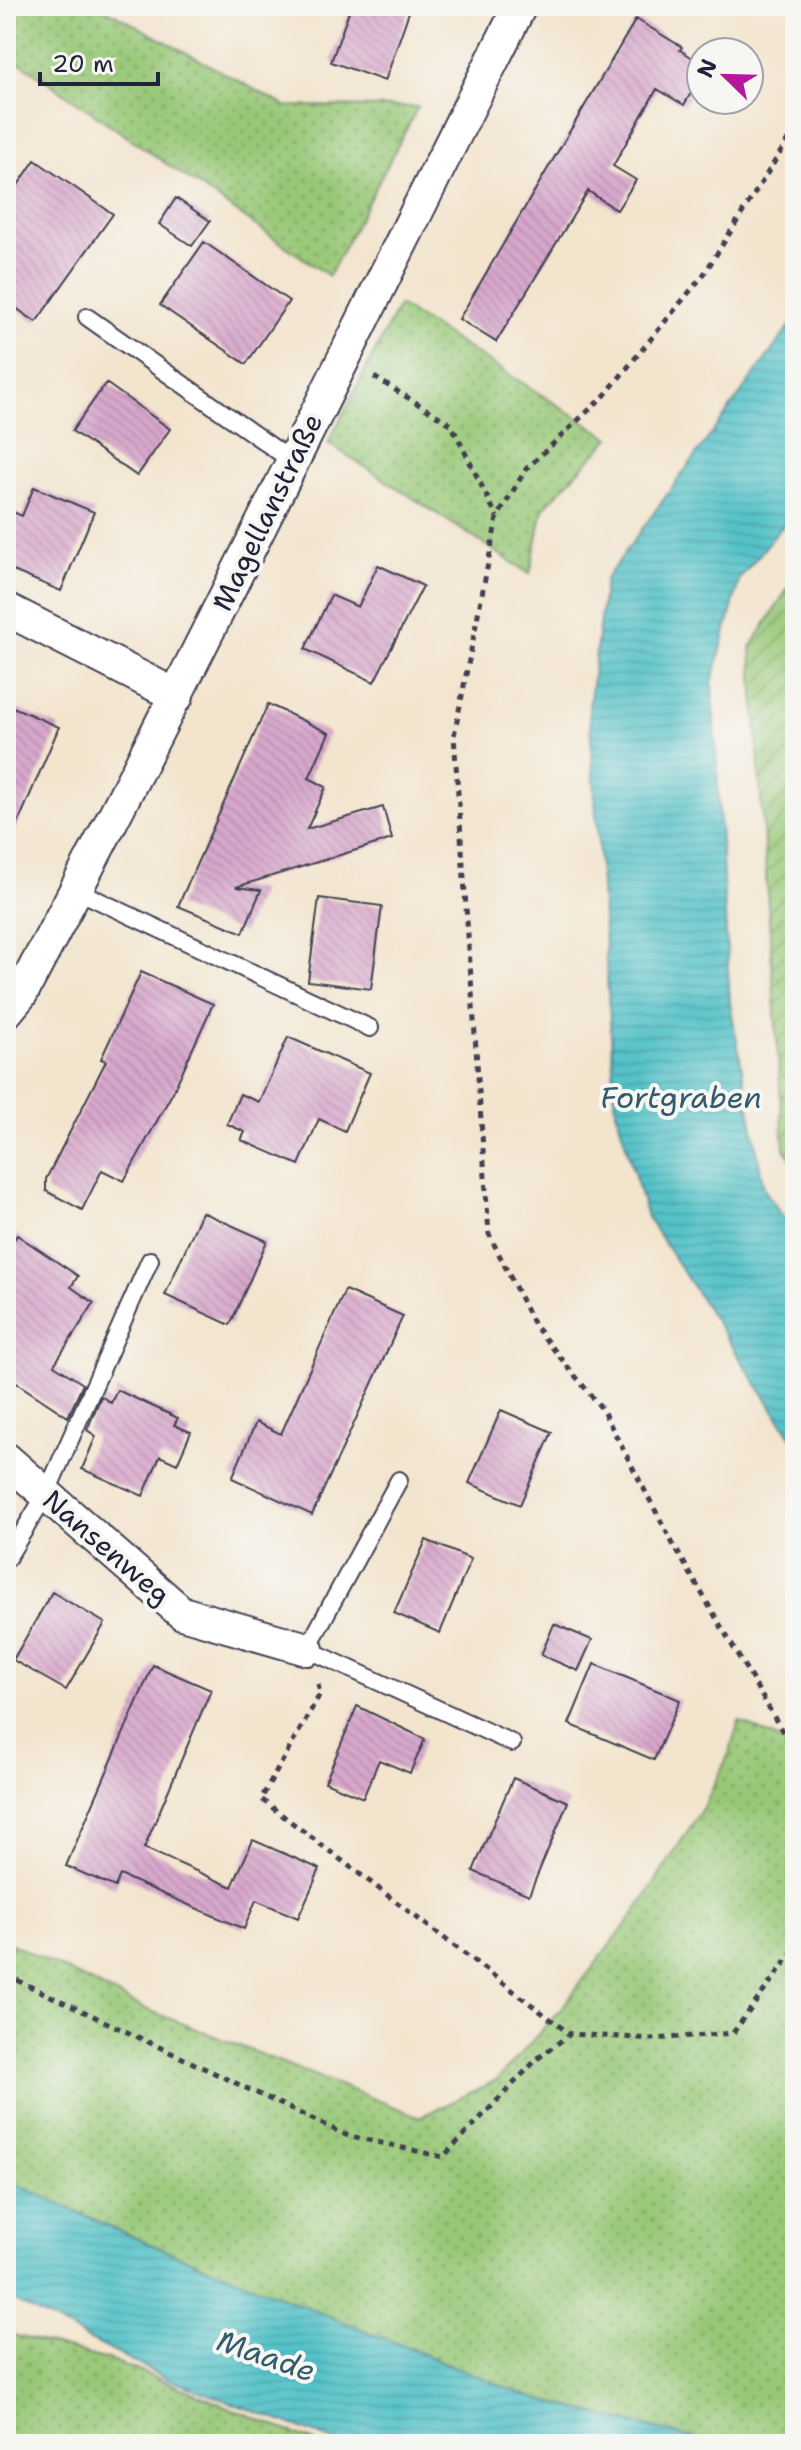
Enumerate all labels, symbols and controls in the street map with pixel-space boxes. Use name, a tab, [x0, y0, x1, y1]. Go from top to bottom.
scale bar	[40, 36, 158, 86]
north arrow	[685, 36, 765, 116]
text: 20 m	[52, 48, 114, 80]
text: N	[690, 55, 724, 82]
street label: Magellanstraße	[203, 407, 331, 617]
water label: Fortgraben	[600, 1077, 762, 1118]
street label: Nansenweg	[35, 1481, 179, 1613]
water label: Maade	[211, 2320, 321, 2391]

